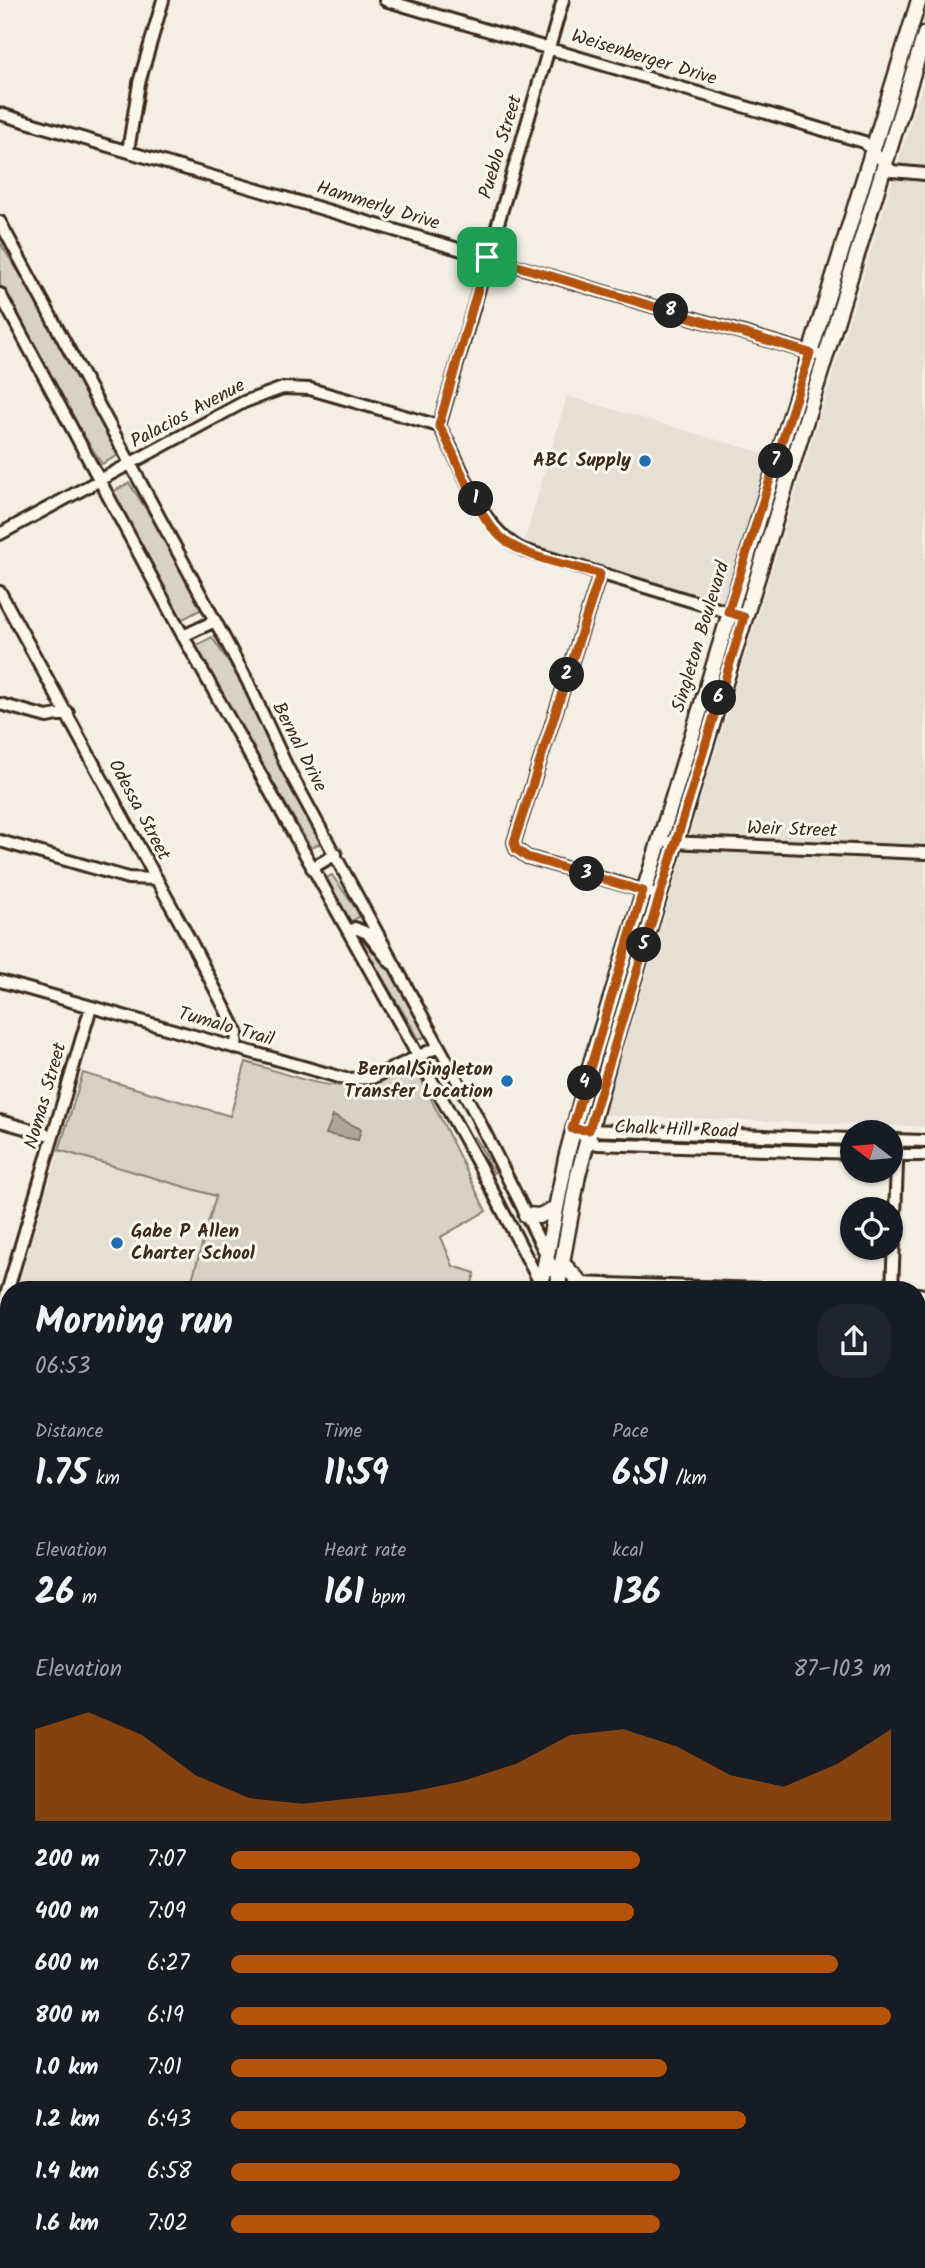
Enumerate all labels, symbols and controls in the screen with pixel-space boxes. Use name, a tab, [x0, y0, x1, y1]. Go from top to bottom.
street label: Weisenberger Drive	[568, 22, 721, 94]
street label: Pueblo Street	[471, 91, 531, 203]
street label: Hammerly Drive	[313, 173, 444, 239]
pin	[457, 227, 517, 287]
icon: arrive	[468, 238, 506, 276]
pin: 8	[654, 294, 688, 328]
text: 8	[665, 295, 676, 325]
street label: Palacios Avenue	[125, 371, 251, 457]
pin: 7	[758, 444, 794, 478]
text: 7	[771, 445, 780, 475]
place label: ABC Supply	[533, 446, 631, 476]
marker: ABC Supply	[637, 453, 653, 469]
pin: 1	[458, 482, 494, 516]
text: 1	[473, 483, 478, 513]
street label: Singleton Boulevard	[664, 557, 738, 716]
pin: 2	[550, 658, 584, 692]
text: 2	[561, 659, 572, 689]
pin: 6	[702, 680, 736, 716]
text: 6	[713, 682, 724, 712]
street label: Bernal Drive	[263, 697, 335, 798]
street label: Odessa Street	[100, 754, 179, 866]
street label: Weir Street	[746, 813, 838, 847]
pin: 3	[570, 856, 604, 892]
text: 3	[581, 858, 592, 888]
pin: 5	[626, 928, 662, 962]
text: 5	[639, 929, 648, 959]
street label: Tumalo Trail	[174, 999, 278, 1055]
street label: Nomas Street	[17, 1039, 76, 1153]
place label: Bernal/Singleton Transfer Location	[344, 1055, 493, 1107]
pin: 4	[568, 1066, 602, 1100]
text: 4	[579, 1067, 590, 1097]
marker: Bernal/Singleton Transfer Location	[499, 1073, 515, 1089]
street label: Chalk Hill Road	[614, 1113, 739, 1147]
north arrow	[840, 1120, 903, 1183]
map controls	[840, 1120, 903, 1260]
button: locate	[840, 1197, 903, 1260]
place label: Gabe P Allen Charter School	[131, 1217, 256, 1269]
marker: Gabe P Allen Charter School	[109, 1235, 125, 1251]
text: Morning run	[35, 1293, 233, 1353]
button: share	[817, 1304, 891, 1378]
text: 06:53	[35, 1349, 90, 1385]
text: Distance	[35, 1417, 103, 1447]
text: Time	[324, 1417, 362, 1447]
text: Pace	[612, 1417, 649, 1447]
text: 1.75	[35, 1447, 88, 1503]
text: 11:59	[324, 1447, 389, 1503]
text: 6:51	[612, 1447, 668, 1503]
text: km	[88, 1464, 120, 1494]
text: /km	[668, 1464, 707, 1494]
text: Elevation	[35, 1536, 107, 1566]
text: Heart rate	[324, 1536, 406, 1566]
text: kcal	[612, 1536, 643, 1566]
text: 26	[35, 1566, 74, 1622]
text: 161	[324, 1566, 364, 1622]
text: 136	[612, 1566, 661, 1622]
text: m	[74, 1583, 97, 1613]
text: bpm	[364, 1583, 406, 1613]
text: Elevation	[35, 1652, 122, 1688]
text: 87–103 m	[793, 1652, 891, 1688]
text: 200 m	[35, 1842, 100, 1878]
text: 7:07	[147, 1842, 185, 1878]
text: 400 m	[35, 1894, 99, 1930]
text: 7:09	[147, 1894, 186, 1930]
text: 600 m	[35, 1946, 99, 1982]
text: 6:27	[147, 1946, 189, 1982]
text: 800 m	[35, 1998, 100, 2034]
text: 6:19	[147, 1998, 184, 2034]
text: 1.0 km	[35, 2050, 98, 2086]
text: 7:01	[147, 2050, 182, 2086]
text: 1.2 km	[35, 2102, 100, 2138]
text: 6:43	[147, 2102, 191, 2138]
text: 1.4 km	[35, 2154, 99, 2190]
text: 6:58	[147, 2154, 192, 2190]
text: 1.6 km	[35, 2206, 99, 2242]
text: 7:02	[147, 2206, 188, 2242]

